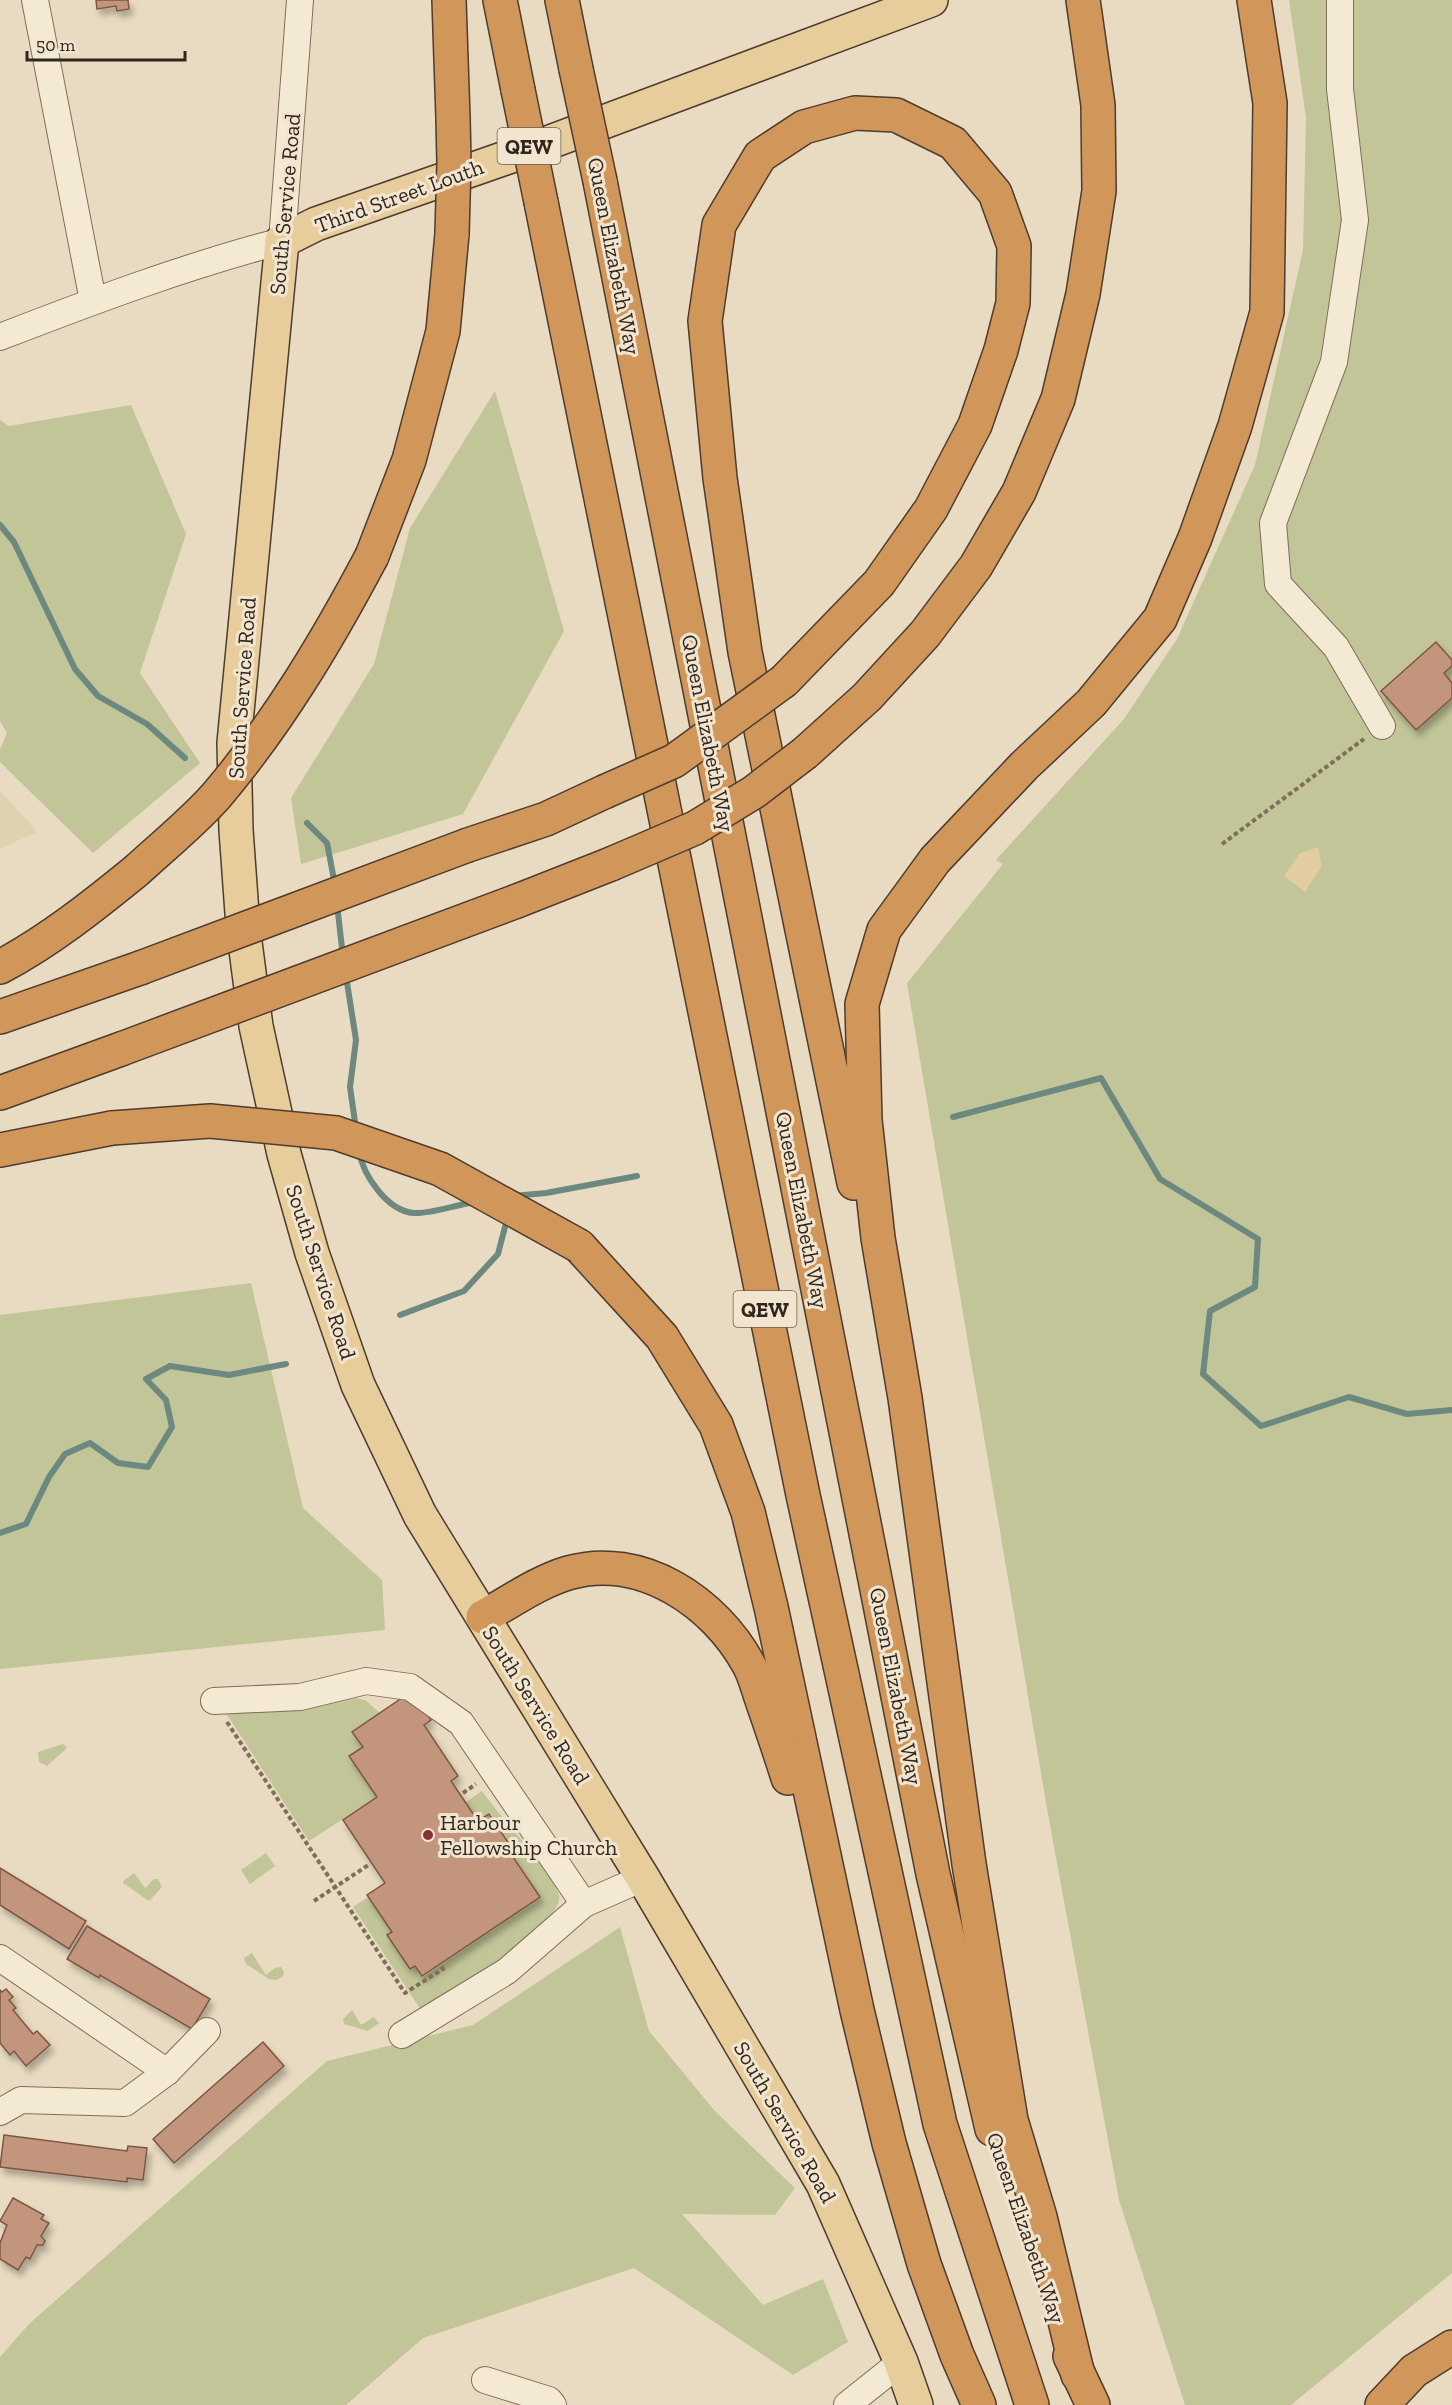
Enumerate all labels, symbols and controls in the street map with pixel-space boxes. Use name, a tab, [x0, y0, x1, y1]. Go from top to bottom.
scale bar	[27, 24, 184, 62]
text: 50 m	[36, 34, 76, 56]
street label: South Service Road	[264, 112, 306, 296]
road number: QEW	[498, 128, 560, 164]
street label: Third Street Louth	[311, 153, 488, 239]
street label: Queen Elizabeth Way	[582, 155, 646, 358]
street label: South Service Road	[222, 596, 262, 780]
street label: Queen Elizabeth Way	[676, 632, 740, 835]
street label: Queen Elizabeth Way	[770, 1109, 834, 1312]
street label: South Service Road	[280, 1181, 362, 1363]
road number: QEW	[734, 1291, 796, 1327]
street label: Queen Elizabeth Way	[864, 1585, 928, 1788]
street label: South Service Road	[476, 1621, 596, 1789]
place label: Harbour Fellowship Church	[440, 1809, 618, 1861]
marker: Harbour Fellowship Church	[421, 1828, 435, 1842]
street label: South Service Road	[728, 2036, 842, 2208]
street label: Queen Elizabeth Way	[981, 2129, 1072, 2328]

